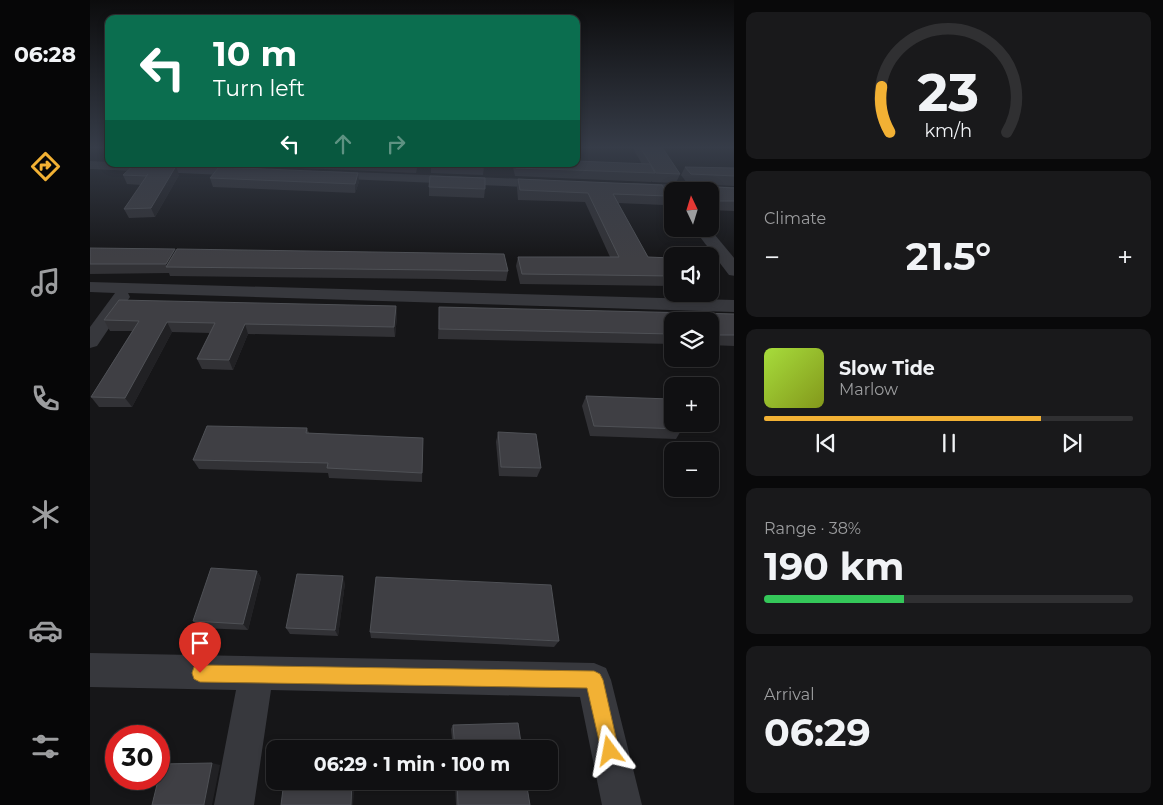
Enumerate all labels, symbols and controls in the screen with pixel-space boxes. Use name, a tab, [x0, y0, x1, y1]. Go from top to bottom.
text: 10 m	[213, 32, 297, 75]
icon: left	[130, 35, 195, 100]
text: 06:28	[14, 41, 76, 68]
text: 23	[918, 61, 979, 124]
text: Turn left	[213, 75, 305, 102]
text: km/h	[925, 120, 972, 141]
icon: left	[276, 130, 304, 158]
icon: ahead	[329, 130, 357, 158]
icon: right	[382, 130, 410, 158]
icon: directions	[28, 149, 63, 184]
north arrow	[664, 182, 719, 238]
map controls	[664, 182, 719, 497]
text: Climate	[764, 209, 826, 228]
text: 21.5°	[906, 233, 991, 280]
text: −	[764, 240, 780, 274]
text: +	[1117, 240, 1133, 274]
button: sound	[664, 247, 719, 302]
icon: music	[28, 265, 63, 300]
button: layers	[664, 312, 719, 367]
text: Slow Tide	[839, 357, 935, 380]
button: +	[664, 377, 719, 432]
text: Marlow	[839, 380, 898, 399]
icon: phone	[28, 381, 63, 416]
icon: previous	[812, 429, 840, 457]
icon: pause	[935, 429, 963, 457]
icon: next	[1058, 429, 1086, 457]
button: −	[664, 442, 719, 497]
icon: climate	[28, 497, 63, 532]
text: Range · 38%	[764, 519, 861, 538]
text: 190 km	[764, 543, 904, 590]
icon: car	[28, 613, 63, 648]
pin	[179, 622, 221, 673]
icon: arrive	[186, 629, 214, 657]
text: Arrival	[764, 685, 814, 704]
text: 06:29	[764, 709, 871, 756]
position arrow	[583, 724, 635, 776]
speed limit sign: 30	[105, 725, 170, 790]
icon: filters	[28, 729, 63, 764]
text: 06:29 · 1 min · 100 m	[314, 753, 510, 776]

